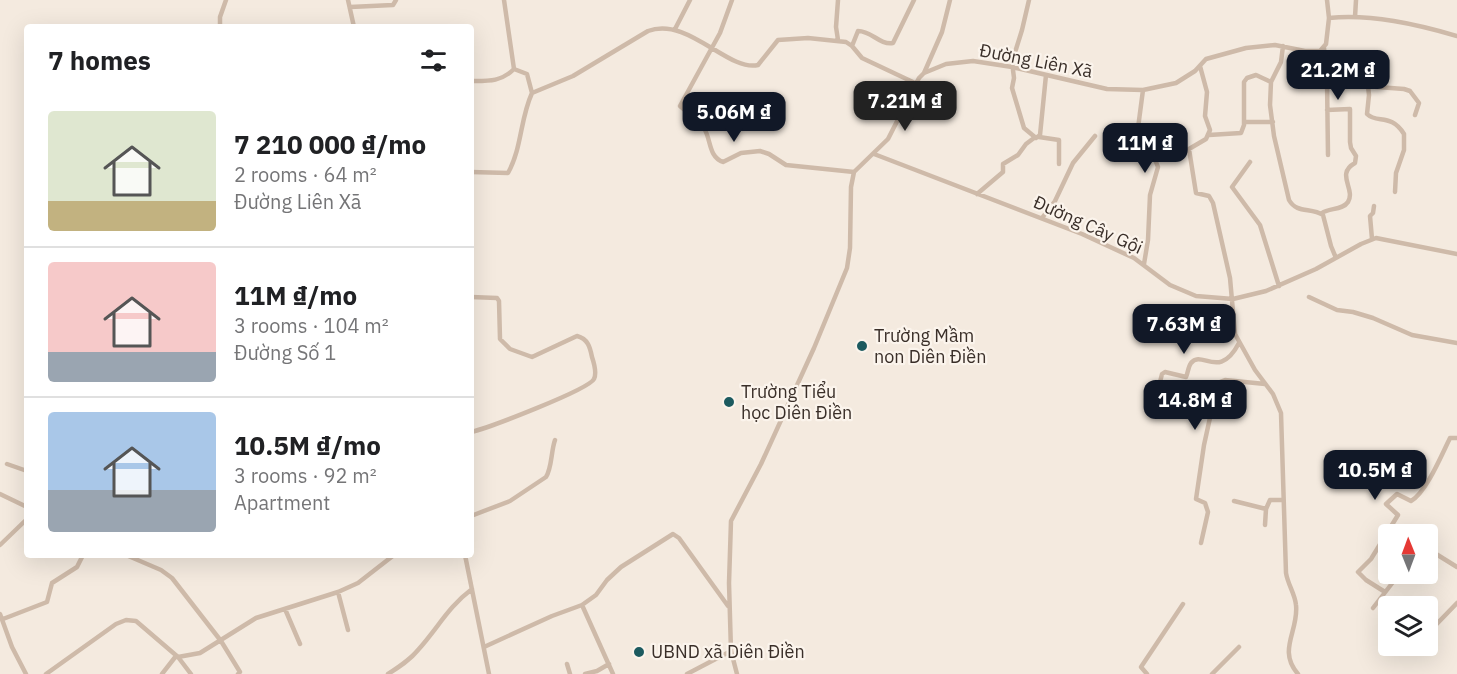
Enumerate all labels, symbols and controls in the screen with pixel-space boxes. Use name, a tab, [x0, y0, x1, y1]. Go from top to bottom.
street label: Đường Liên Xã	[978, 38, 1095, 83]
text: 7 homes	[48, 43, 151, 77]
icon: filters	[417, 44, 450, 77]
pin: 21.2M ₫	[1283, 50, 1393, 101]
text: 21.2M ₫	[1301, 56, 1375, 83]
pin: 7.21M ₫	[850, 81, 960, 132]
text: 7.21M ₫	[868, 87, 942, 114]
pin: 5.06M ₫	[679, 92, 789, 143]
text: 5.06M ₫	[697, 98, 771, 125]
pin: 11M ₫	[1103, 123, 1187, 174]
text: 7 210 000 ₫/mo	[234, 127, 426, 161]
text: 11M ₫	[1117, 129, 1173, 156]
icon: home	[96, 135, 168, 207]
text: 2 rooms · 64 m²	[234, 161, 377, 188]
text: Đường Liên Xã	[234, 188, 362, 215]
street label: Đường Cây Gội	[1030, 190, 1147, 259]
text: 11M ₫/mo	[234, 278, 357, 312]
icon: home	[96, 286, 168, 358]
pin: 7.63M ₫	[1129, 304, 1239, 355]
text: 7.63M ₫	[1147, 310, 1221, 337]
text: 3 rooms · 104 m²	[234, 312, 389, 339]
place label: Trường Mầm non Diên Điền	[874, 324, 986, 368]
text: Đường Số 1	[234, 339, 336, 366]
marker: Trường Mầm non Diên Điền	[855, 339, 869, 353]
place label: Trường Tiểu học Diên Điền	[741, 380, 852, 424]
pin: 14.8M ₫	[1140, 380, 1250, 431]
text: 14.8M ₫	[1158, 386, 1232, 413]
marker: Trường Tiểu học Diên Điền	[722, 395, 736, 409]
text: 10.5M ₫/mo	[234, 428, 381, 462]
icon: home	[96, 436, 168, 508]
pin: 10.5M ₫	[1320, 450, 1430, 501]
text: 10.5M ₫	[1338, 456, 1412, 483]
text: 3 rooms · 92 m²	[234, 462, 377, 489]
text: Apartment	[234, 489, 330, 516]
north arrow	[1378, 524, 1438, 584]
map controls	[1378, 524, 1438, 656]
button: layers	[1378, 596, 1438, 656]
place label: UBND xã Diên Điền	[651, 640, 805, 663]
marker: UBND xã Diên Điền	[632, 645, 646, 659]

